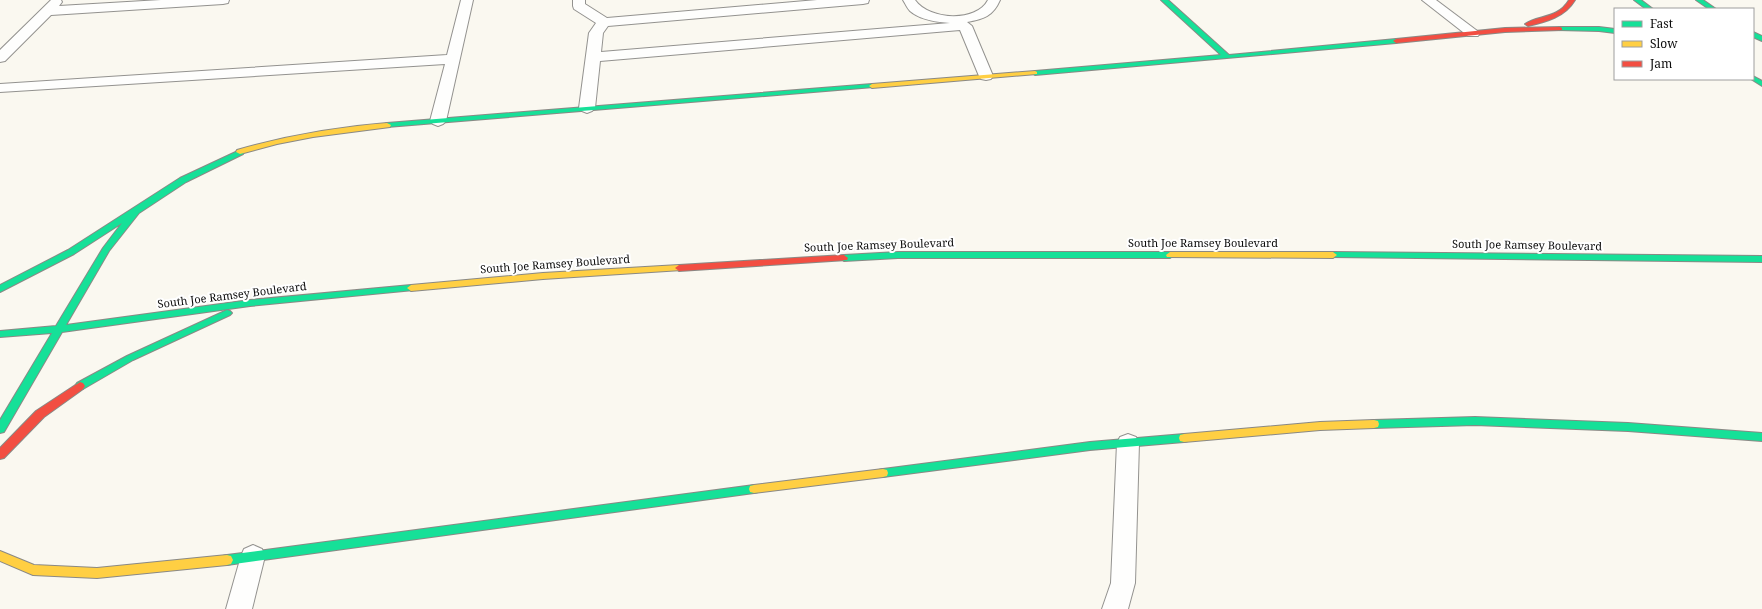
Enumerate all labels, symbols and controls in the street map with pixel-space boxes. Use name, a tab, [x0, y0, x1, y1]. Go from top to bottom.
legend	[1614, 8, 1754, 80]
text: Fast	[1650, 15, 1673, 32]
text: Slow	[1650, 35, 1678, 52]
text: Jam	[1649, 55, 1672, 72]
street label: South Joe Ramsey Boulevard	[804, 234, 954, 255]
street label: South Joe Ramsey Boulevard	[1128, 235, 1278, 250]
street label: South Joe Ramsey Boulevard	[1452, 236, 1602, 253]
street label: South Joe Ramsey Boulevard	[480, 251, 631, 276]
street label: South Joe Ramsey Boulevard	[157, 278, 308, 311]

